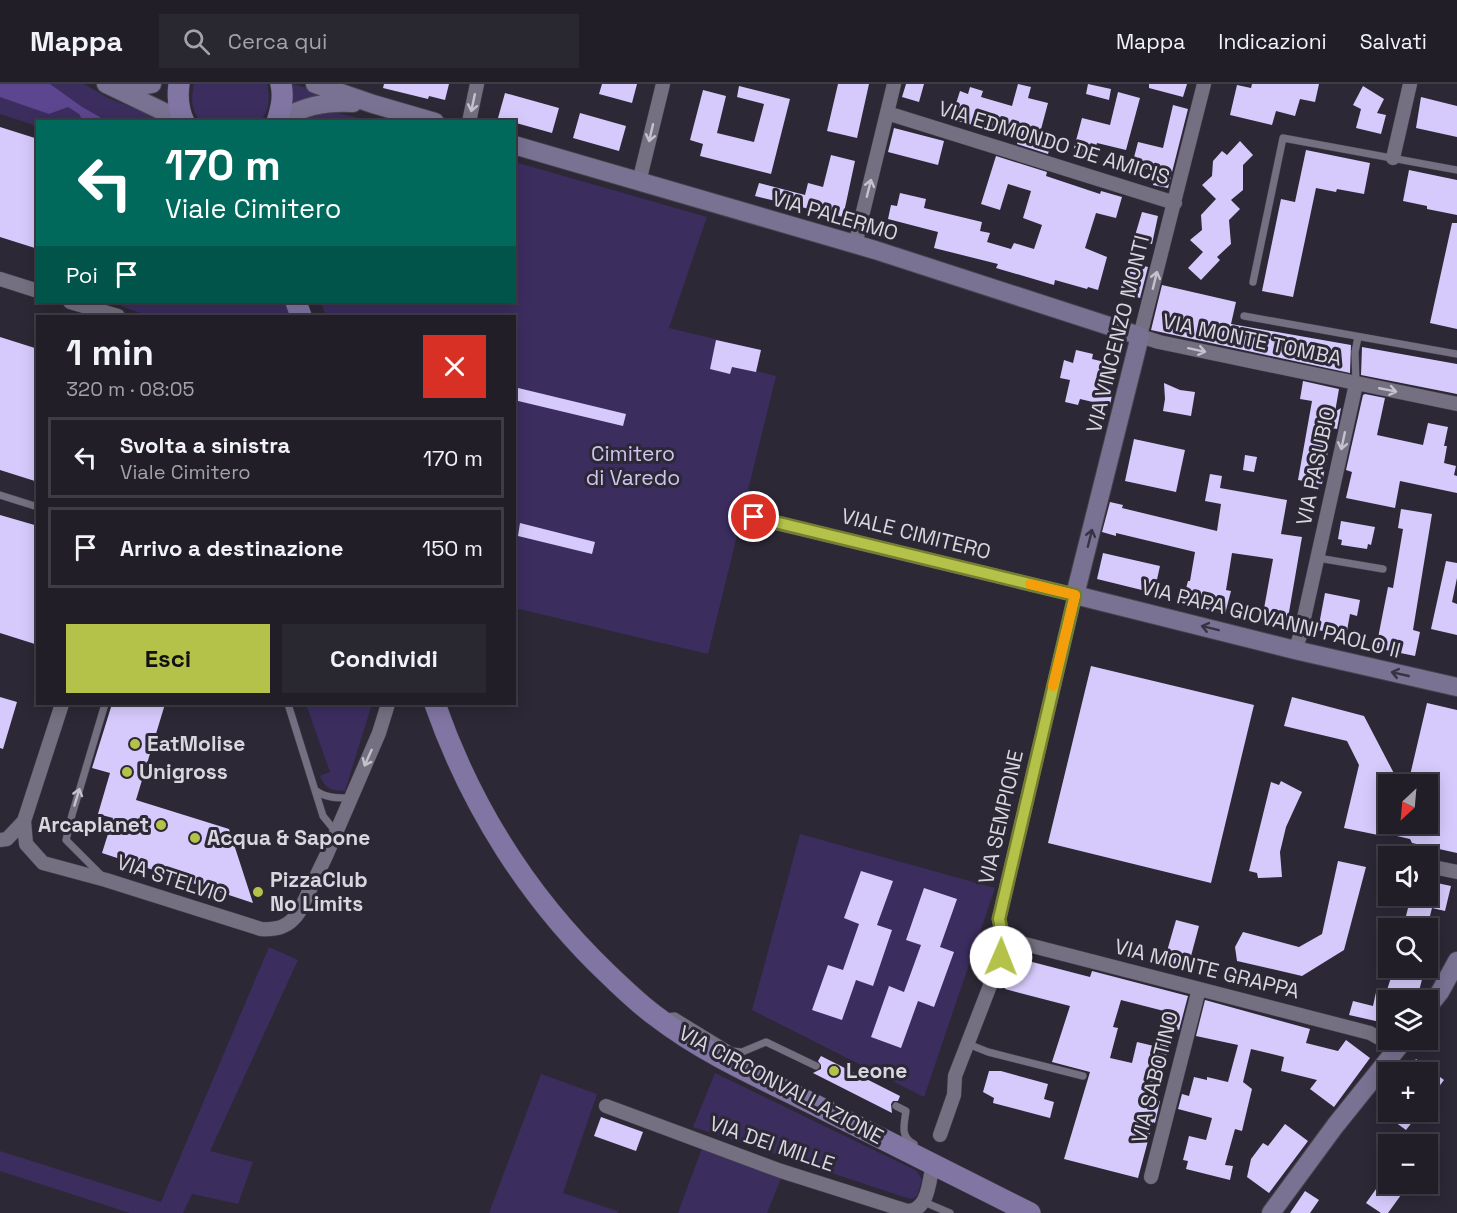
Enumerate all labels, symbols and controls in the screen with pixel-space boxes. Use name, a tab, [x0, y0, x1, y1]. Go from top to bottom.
search box	[159, 14, 579, 68]
text: Mappa	[30, 23, 123, 59]
icon: search	[180, 25, 213, 58]
text: Cerca qui	[228, 27, 327, 55]
text: Mappa	[1116, 28, 1185, 55]
text: Indicazioni	[1218, 28, 1327, 55]
text: Salvati	[1360, 28, 1427, 55]
one-way arrow	[467, 92, 478, 112]
street label: VIA EDMONDO DE AMICIS	[935, 94, 1173, 191]
one-way arrow	[645, 123, 657, 142]
text: 170 m	[165, 139, 281, 192]
icon: left	[66, 144, 144, 222]
one-way arrow	[864, 179, 876, 198]
street label: VIA PALERMO	[769, 185, 901, 246]
text: Viale Cimitero	[165, 191, 341, 226]
street label: VIA VINCENZO MONTI	[1080, 232, 1155, 435]
icon: arrive	[110, 258, 143, 291]
text: Poi	[66, 261, 98, 289]
one-way arrow	[1150, 271, 1161, 290]
street label: VIA MONTE TOMBA	[1160, 307, 1344, 372]
text: 1 min	[66, 330, 154, 376]
button: close	[423, 335, 486, 398]
one-way arrow	[1187, 345, 1206, 357]
text: 320 m · 08:05	[66, 376, 194, 402]
one-way arrow	[1378, 385, 1397, 396]
street label: VIA PASUBIO	[1290, 404, 1341, 528]
text: Svolta a sinistra	[120, 431, 290, 459]
one-way arrow	[1337, 431, 1348, 450]
park label: Cimitero di Varedo	[586, 440, 680, 491]
icon: left	[69, 441, 102, 474]
text: 170 m	[423, 444, 483, 472]
text: Viale Cimitero	[120, 459, 251, 485]
pin	[728, 491, 779, 542]
icon: arrive	[737, 500, 770, 533]
street label: VIALE CIMITERO	[838, 502, 994, 565]
one-way arrow	[1084, 529, 1096, 548]
icon: arrive	[69, 531, 102, 564]
text: Arrivo a destinazione	[120, 534, 343, 562]
text: 150 m	[422, 534, 483, 562]
street label: VIA PAPA GIOVANNI PAOLO II	[1139, 573, 1404, 664]
one-way arrow	[1201, 622, 1220, 634]
button: Esci	[66, 624, 270, 693]
button: Condividi	[282, 624, 486, 693]
one-way arrow	[1391, 667, 1410, 679]
place label: EatMolise	[147, 730, 245, 757]
marker: EatMolise	[128, 737, 142, 751]
street label: VIA SEMPIONE	[972, 747, 1029, 887]
one-way arrow	[361, 749, 373, 767]
place label: Unigross	[139, 758, 228, 785]
marker: Unigross	[120, 765, 134, 779]
north arrow	[1378, 774, 1438, 834]
map controls	[1378, 774, 1438, 1194]
one-way arrow	[72, 788, 83, 807]
place label: Arcaplanet	[38, 811, 149, 838]
marker: Arcaplanet	[154, 818, 168, 832]
place label: Acqua & Sapone	[207, 824, 370, 851]
marker: Acqua & Sapone	[188, 831, 202, 845]
button: sound	[1378, 846, 1438, 906]
street label: VIA STELVIO	[113, 848, 231, 909]
place label: PizzaClub No Limits	[270, 866, 368, 917]
marker: PizzaClub No Limits	[251, 885, 265, 899]
button: search	[1378, 918, 1438, 978]
position arrow	[969, 925, 1033, 989]
street label: VIA MONTE GRAPPA	[1112, 932, 1302, 1005]
button: layers	[1378, 990, 1438, 1050]
street label: VIA SABOTINO	[1125, 1008, 1184, 1146]
street label: VIA CIRCONVALLAZIONE	[674, 1019, 888, 1150]
place label: Leone	[846, 1057, 907, 1084]
button: +	[1378, 1062, 1438, 1122]
marker: Leone	[827, 1064, 841, 1078]
street label: VIA DEI MILLE	[706, 1109, 838, 1178]
button: −	[1378, 1134, 1438, 1194]

